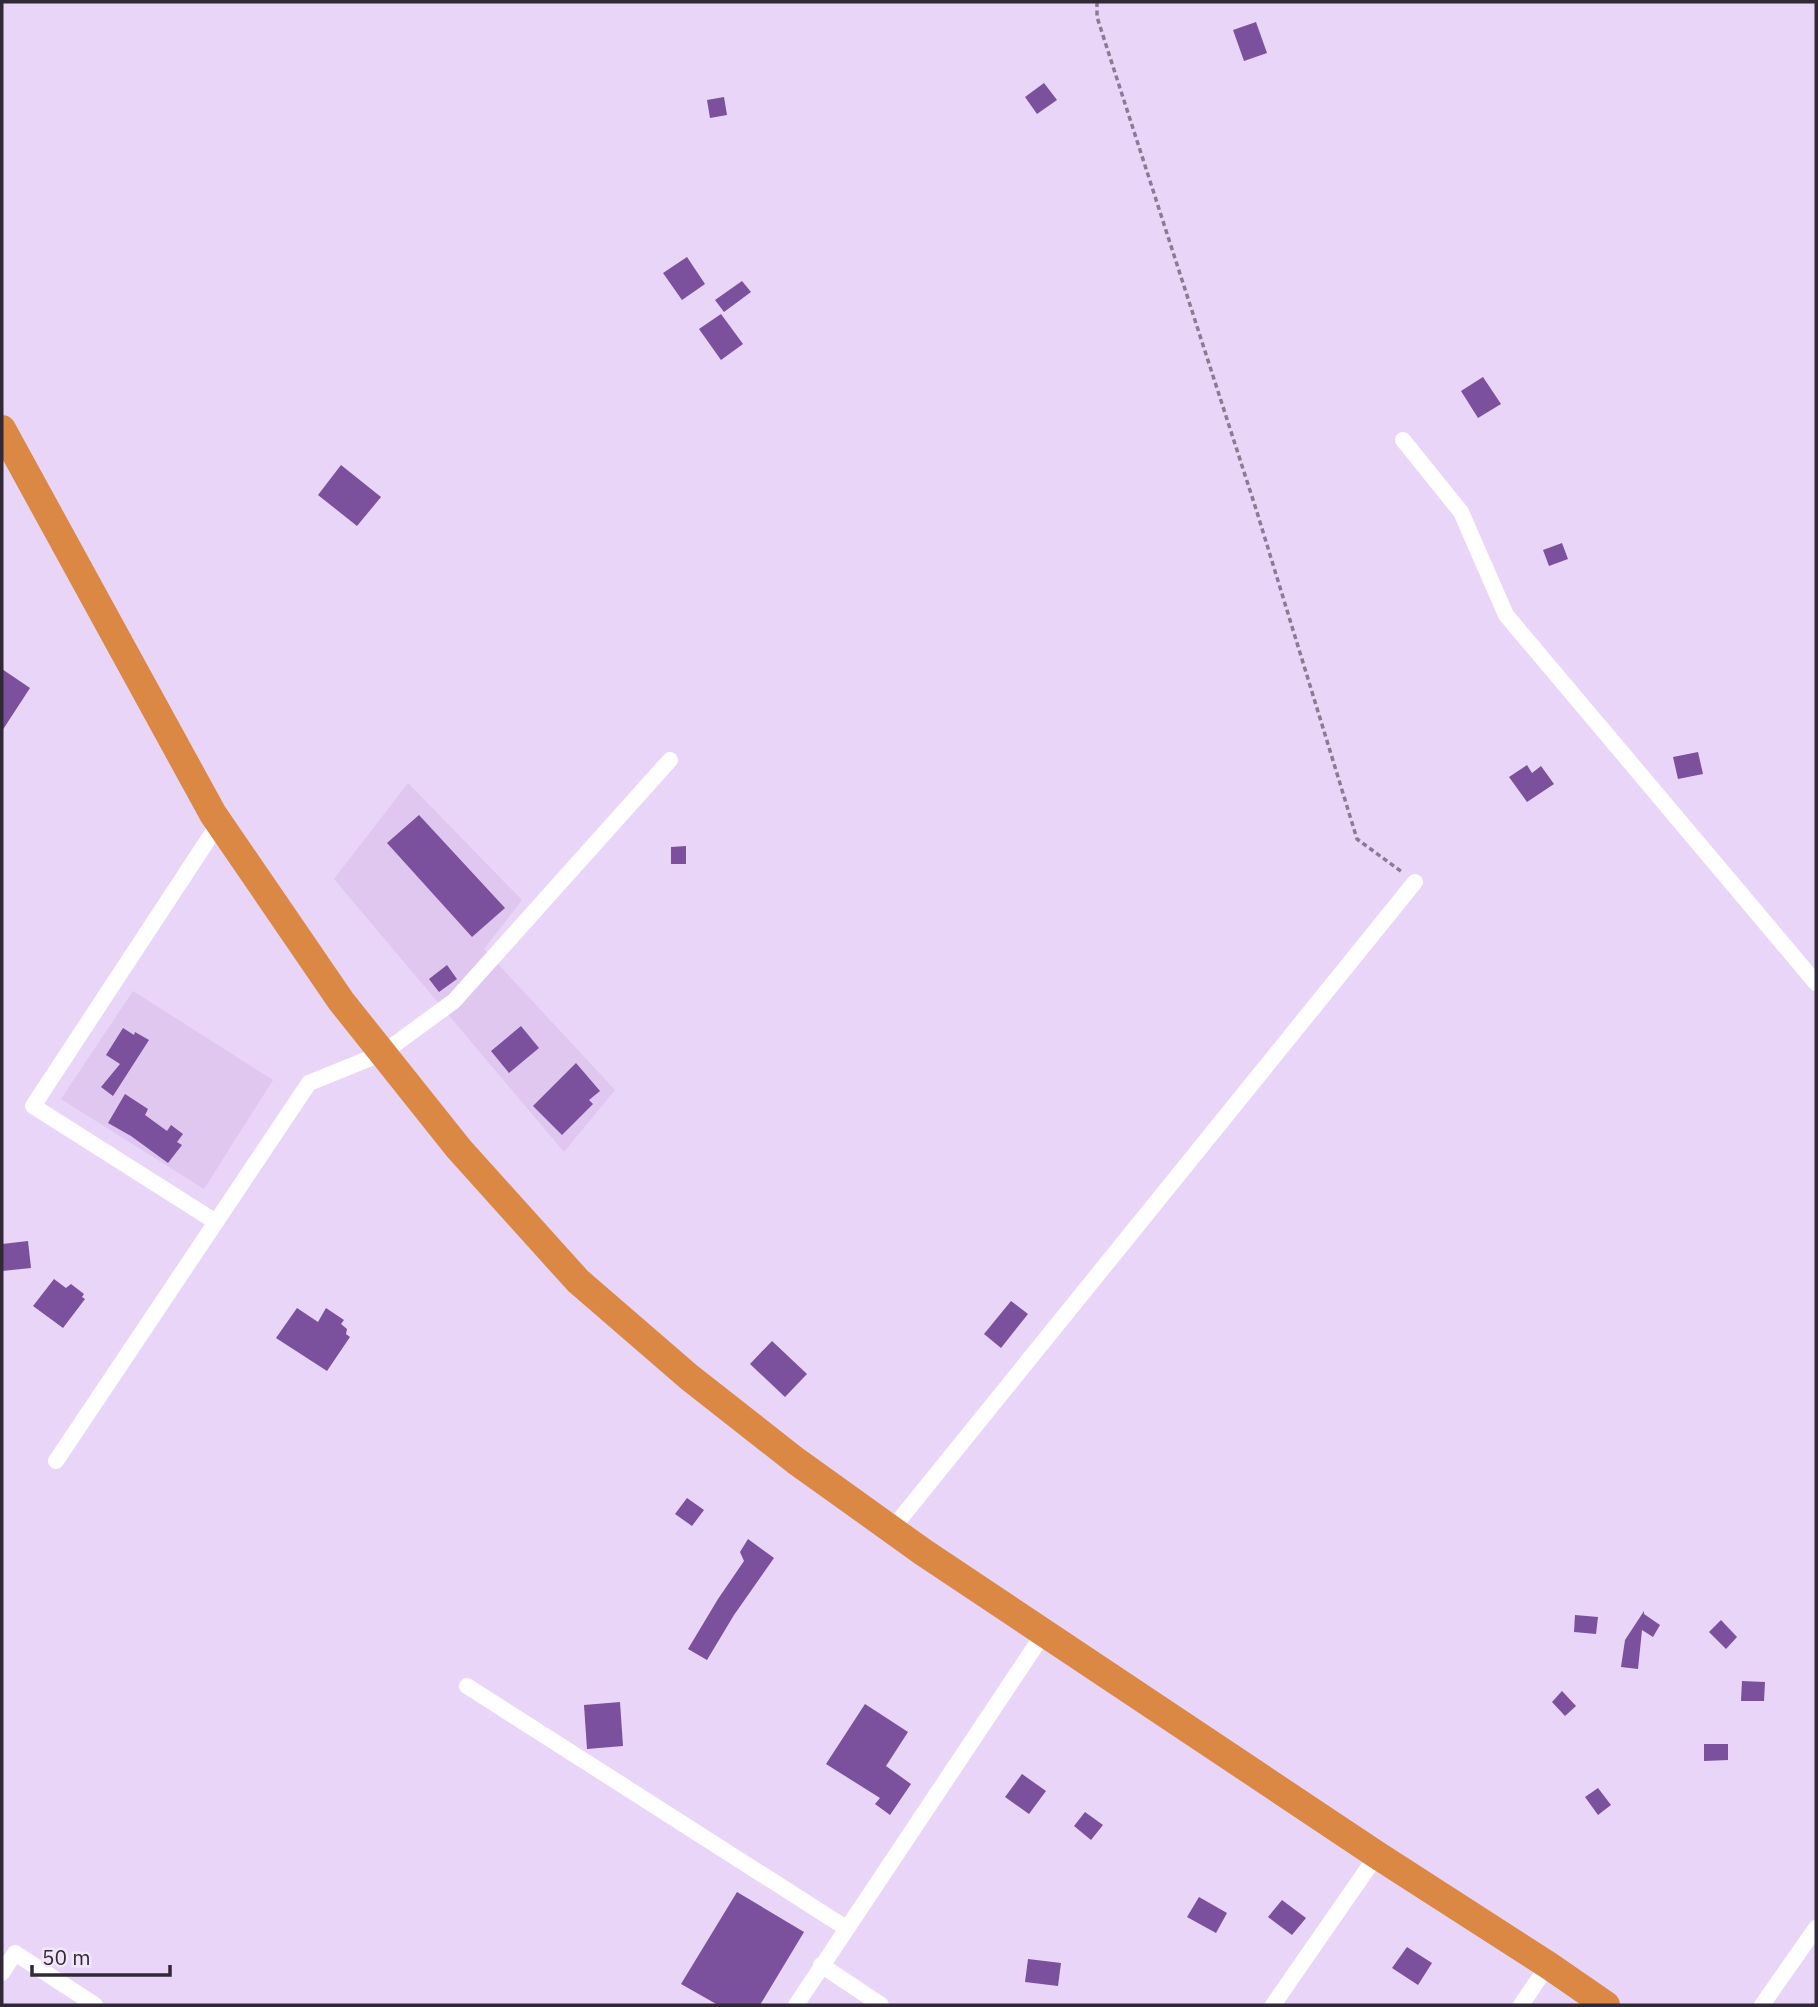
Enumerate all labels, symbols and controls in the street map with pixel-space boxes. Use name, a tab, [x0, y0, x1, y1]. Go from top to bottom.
scale bar	[32, 1934, 170, 1978]
text: 50 m	[42, 1943, 91, 1971]

